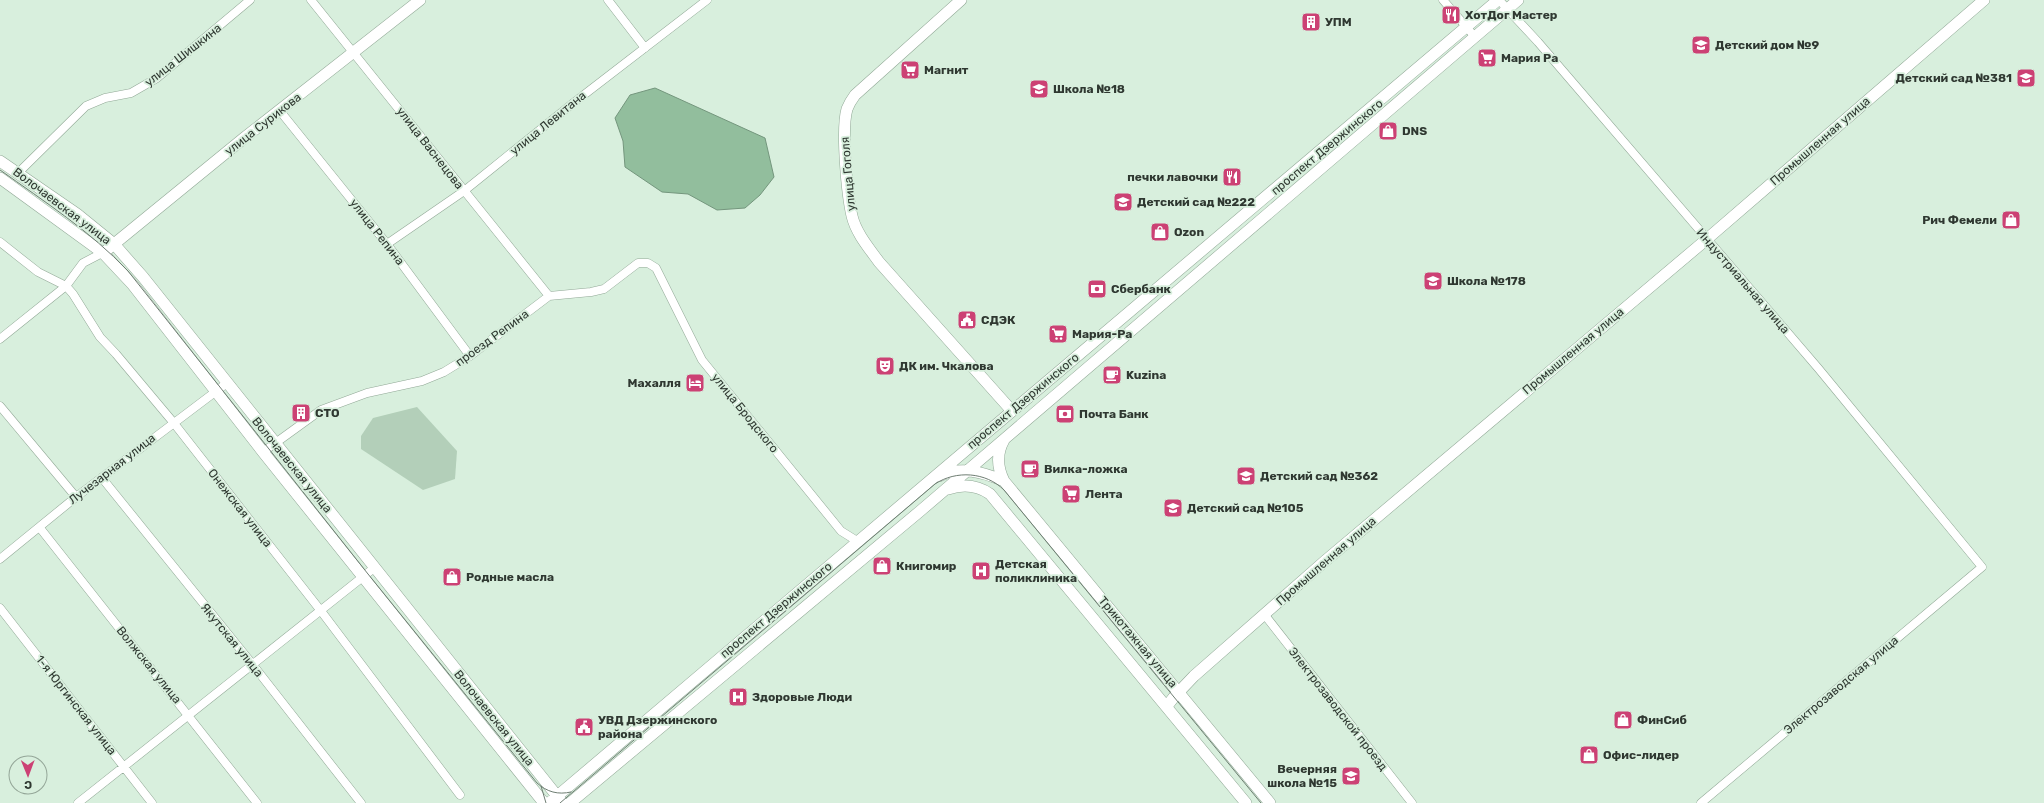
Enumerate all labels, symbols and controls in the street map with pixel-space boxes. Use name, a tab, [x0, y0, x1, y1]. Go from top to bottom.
restaurant icon: ХотДог Мастер	[1440, 4, 1462, 26]
place label: ХотДог Мастер	[1465, 8, 1558, 22]
building icon: УПМ	[1300, 11, 1322, 33]
place label: УПМ	[1325, 15, 1352, 29]
street label: улица Шишкина	[142, 21, 224, 89]
school or university icon: Детский дом №9	[1690, 34, 1712, 56]
place label: Детский дом №9	[1715, 38, 1819, 52]
supermarket icon: Мария Ра	[1476, 47, 1498, 69]
place label: Мария Ра	[1501, 51, 1558, 65]
supermarket icon: Магнит	[899, 59, 921, 81]
place label: Магнит	[924, 63, 969, 77]
school or university icon: Детский сад №381	[2015, 67, 2037, 89]
place label: Детский сад №381	[1895, 71, 2012, 85]
school or university icon: Школа №18	[1028, 78, 1050, 100]
place label: Школа №18	[1053, 82, 1125, 96]
street label: улица Левитана	[507, 88, 589, 158]
street label: улица Сурикова	[222, 90, 304, 158]
street label: Промышленная улица	[1767, 94, 1873, 188]
street label: проспект Дзержинского	[1268, 96, 1386, 198]
street label: улица Васнецова	[394, 104, 466, 192]
shop icon: DNS	[1377, 120, 1399, 142]
place label: DNS	[1402, 124, 1427, 138]
street label: улица Гоголя	[838, 136, 858, 212]
street label: Волочаевская улица	[10, 165, 114, 247]
restaurant icon: печки лавочки	[1221, 166, 1243, 188]
place label: печки лавочки	[1127, 170, 1218, 184]
school or university icon: Детский сад №222	[1112, 191, 1134, 213]
place label: Детский сад №222	[1137, 195, 1255, 209]
street label: улица Репина	[347, 196, 407, 268]
shop icon: Рич Фемели	[2000, 209, 2022, 231]
place label: Рич Фемели	[1922, 213, 1997, 227]
shop icon: Ozon	[1149, 221, 1171, 243]
place label: Ozon	[1174, 225, 1204, 239]
street label: Индустриальная улица	[1694, 226, 1792, 336]
school or university icon: Школа №178	[1422, 270, 1444, 292]
place label: Школа №178	[1447, 274, 1526, 288]
bank icon: Сбербанк	[1086, 278, 1108, 300]
place label: Сбербанк	[1111, 282, 1172, 296]
street label: Промышленная улица	[1520, 305, 1626, 397]
street label: проезд Репина	[453, 307, 531, 369]
public building icon: СДЭК	[956, 309, 978, 331]
place label: СДЭК	[981, 313, 1016, 327]
supermarket icon: Мария-Ра	[1047, 323, 1069, 345]
place label: Мария-Ра	[1072, 327, 1132, 341]
street label: проспект Дзержинского	[964, 350, 1082, 452]
theatre icon: ДК им. Чкалова	[874, 355, 896, 377]
place label: ДК им. Чкалова	[899, 359, 994, 373]
cafe icon: Kuzina	[1101, 364, 1123, 386]
place label: Kuzina	[1126, 368, 1166, 382]
street label: улица Бродского	[709, 371, 781, 456]
hotel icon: Махалля	[684, 372, 706, 394]
place label: Махалля	[628, 376, 681, 390]
building icon: СТО	[290, 402, 312, 424]
bank icon: Почта Банк	[1054, 403, 1076, 425]
place label: СТО	[315, 406, 340, 420]
place label: Почта Банк	[1079, 407, 1149, 421]
street label: Волочаевская улица	[249, 414, 335, 516]
street label: Лучезарная улица	[66, 431, 158, 507]
cafe icon: Вилка-ложка	[1019, 458, 1041, 480]
place label: Вилка-ложка	[1044, 462, 1128, 476]
school or university icon: Детский сад №362	[1235, 465, 1257, 487]
street label: Онежская улица	[205, 466, 275, 550]
place label: Детский сад №362	[1260, 469, 1378, 483]
supermarket icon: Лента	[1060, 483, 1082, 505]
place label: Лента	[1085, 487, 1123, 501]
school or university icon: Детский сад №105	[1162, 497, 1184, 519]
place label: Детский сад №105	[1187, 501, 1304, 515]
street label: Промышленная улица	[1273, 514, 1379, 608]
shop icon: Книгомир	[871, 555, 893, 577]
place label: Детская поликлиника	[995, 557, 1077, 585]
street label: проспект Дзержинского	[717, 559, 835, 661]
place label: Книгомир	[896, 559, 957, 573]
hospital icon: Детская поликлиника	[970, 560, 992, 582]
shop icon: Родные масла	[441, 566, 463, 588]
place label: Родные масла	[466, 570, 554, 584]
street label: Трикотажная улица	[1096, 594, 1180, 690]
street label: Якутская улица	[198, 600, 266, 680]
street label: Волжская улица	[114, 624, 184, 706]
street label: Электрозаводская улица	[1781, 633, 1901, 737]
street label: Электрозаводской проезд	[1286, 645, 1390, 773]
street label: 1-я Юргинская улица	[33, 652, 119, 758]
street label: Волочаевская улица	[451, 667, 537, 769]
hospital icon: Здоровые Люди	[727, 686, 749, 708]
place label: Здоровые Люди	[752, 690, 852, 704]
shop icon: ФинСиб	[1612, 709, 1634, 731]
place label: УВД Дзержинского района	[598, 713, 717, 741]
place label: ФинСиб	[1637, 713, 1687, 727]
public building icon: УВД Дзержинского района	[573, 716, 595, 738]
shop icon: Офис-лидер	[1578, 744, 1600, 766]
place label: Офис-лидер	[1603, 748, 1680, 762]
north arrow	[8, 755, 48, 795]
place label: Вечерняя школа №15	[1267, 762, 1337, 790]
school or university icon: Вечерняя школа №15	[1340, 765, 1362, 787]
text: С	[24, 778, 32, 791]

